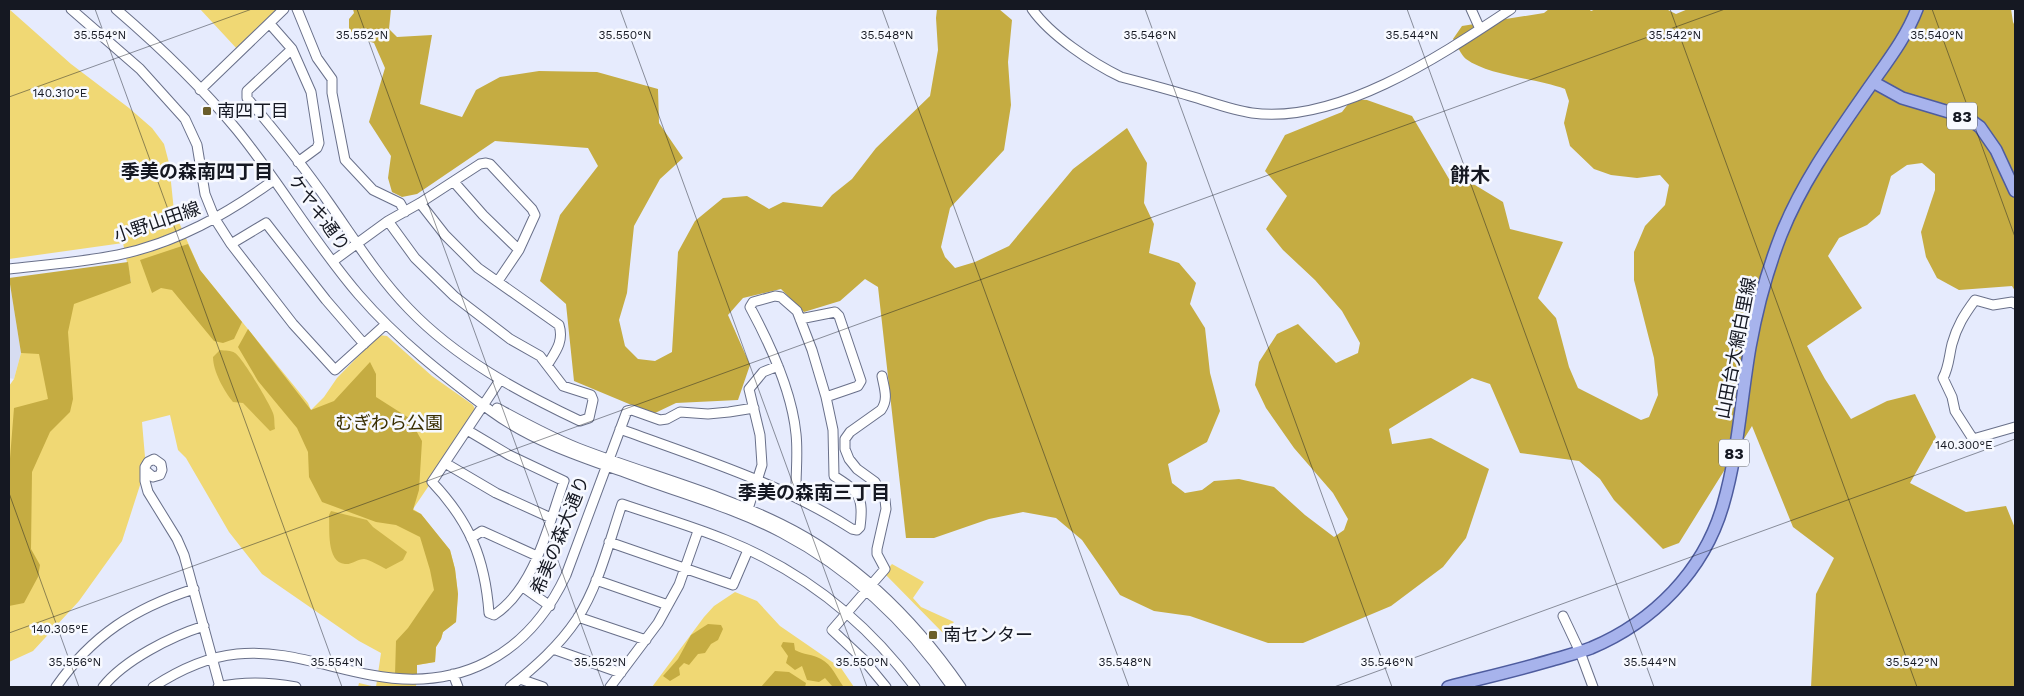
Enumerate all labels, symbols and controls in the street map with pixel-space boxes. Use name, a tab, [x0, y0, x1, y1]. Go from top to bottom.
text: 35.554°N	[74, 28, 126, 42]
text: 35.552°N	[336, 28, 388, 42]
text: 35.550°N	[599, 28, 651, 42]
text: 35.548°N	[860, 28, 914, 42]
text: 35.546°N	[1123, 28, 1177, 42]
text: 35.544°N	[1385, 28, 1439, 42]
text: 35.542°N	[1649, 28, 1701, 42]
text: 35.540°N	[1910, 28, 1964, 42]
text: 140.310°E	[33, 86, 88, 100]
place label: 南四丁目	[217, 100, 289, 121]
road number: 83	[1947, 102, 1977, 130]
marker: 南四丁目	[201, 105, 213, 117]
district label: 季美の森南四丁目	[121, 160, 273, 183]
district label: 餅木	[1450, 163, 1490, 187]
street label: ケヤキ通り	[284, 170, 354, 255]
street label: 小野山田線	[111, 197, 203, 246]
street label: 山田台大網白里線	[1711, 275, 1760, 421]
park label: むぎわら公園	[335, 412, 443, 433]
text: 140.300°E	[1935, 438, 1993, 452]
road number: 83	[1719, 439, 1749, 466]
street label: 希美の森大通り	[526, 472, 593, 597]
district label: 季美の森南三丁目	[738, 481, 890, 504]
text: 140.305°E	[31, 622, 89, 636]
place label: 南センター	[943, 624, 1033, 645]
marker: 南センター	[927, 629, 939, 641]
text: 35.556°N	[49, 655, 101, 669]
text: 35.554°N	[311, 655, 363, 669]
text: 35.552°N	[574, 655, 626, 669]
text: 35.550°N	[836, 655, 888, 669]
text: 35.548°N	[1098, 655, 1152, 669]
text: 35.546°N	[1360, 655, 1414, 669]
text: 35.544°N	[1623, 655, 1677, 669]
text: 35.542°N	[1886, 655, 1938, 669]

